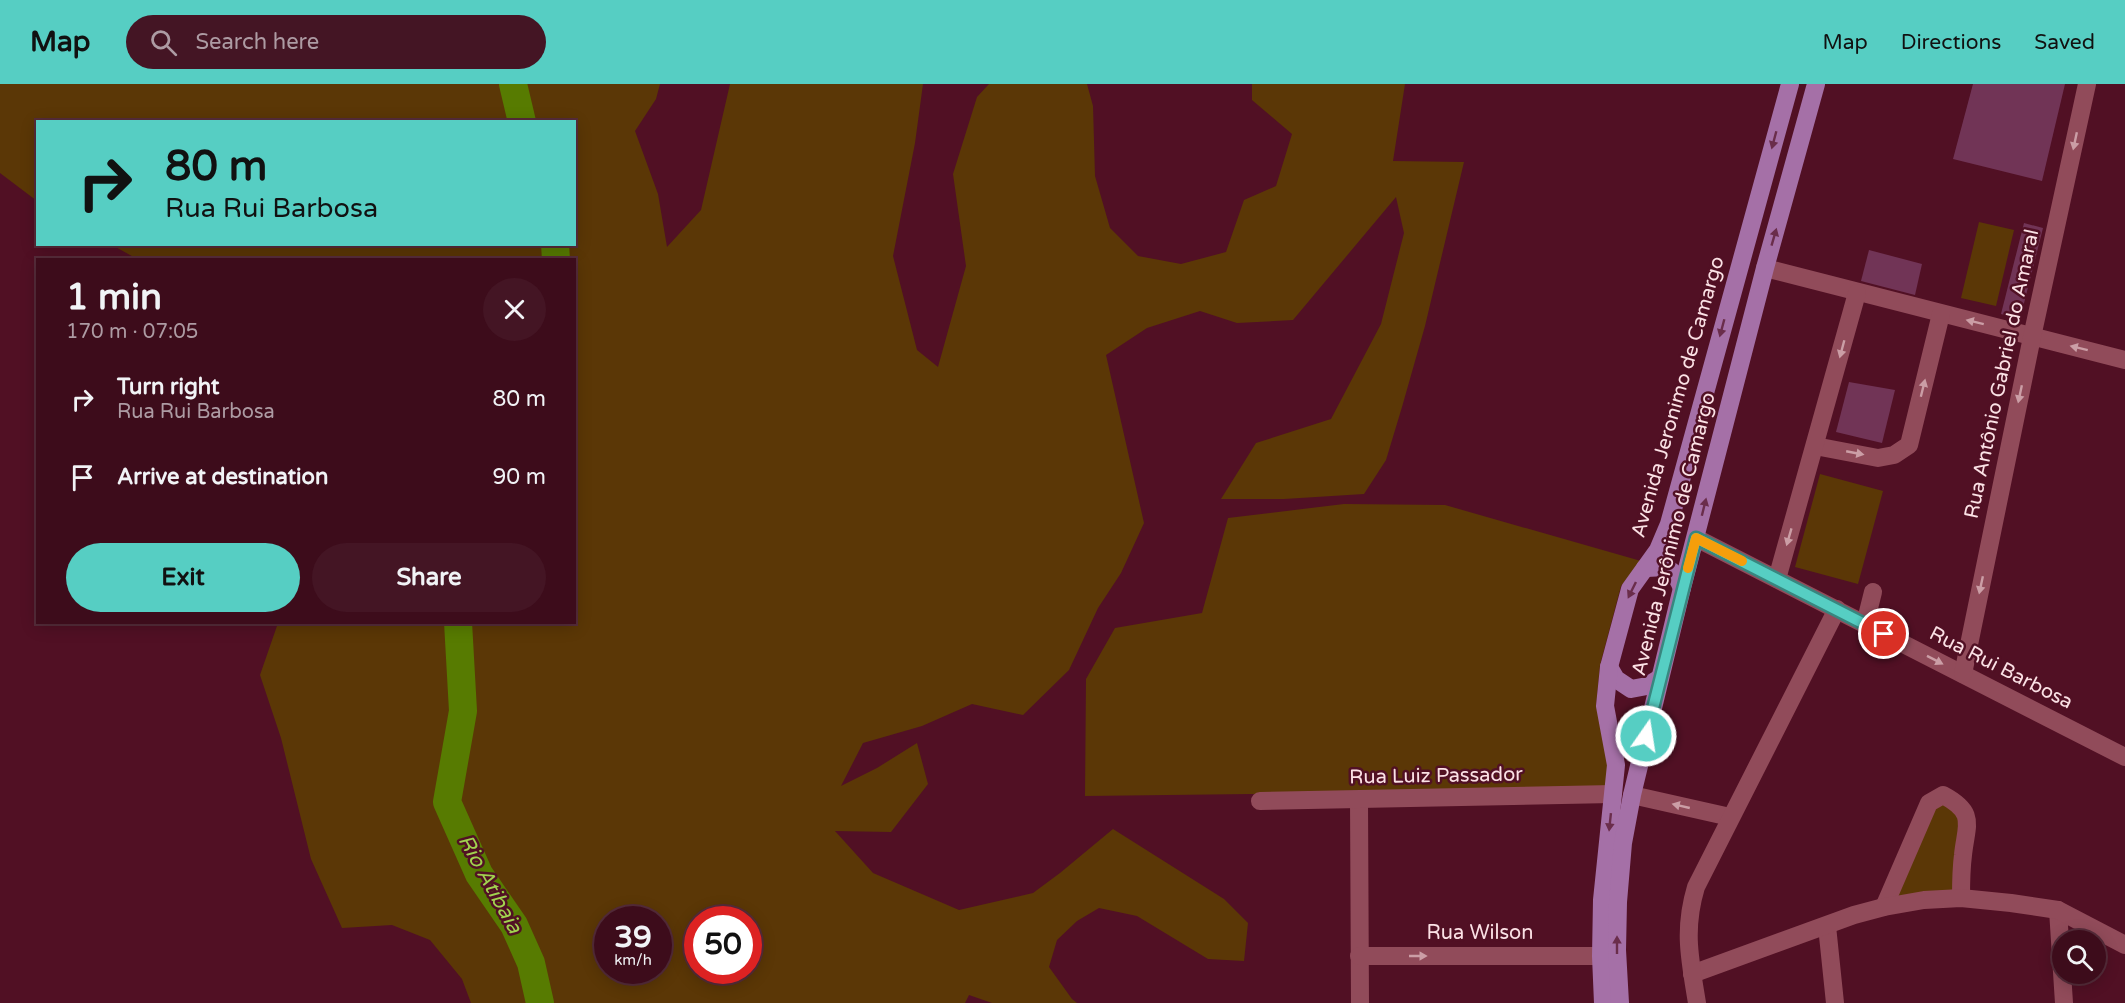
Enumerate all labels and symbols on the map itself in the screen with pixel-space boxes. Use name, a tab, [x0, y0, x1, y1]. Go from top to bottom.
one-way arrow	[1769, 132, 1778, 150]
one-way arrow	[2070, 132, 2079, 151]
street label: Rua Antônio Gabriel do Amaral	[1960, 227, 2044, 521]
one-way arrow	[1769, 228, 1779, 246]
street label: Avenida Jeronimo de Camargo	[1626, 254, 1730, 540]
one-way arrow	[1966, 317, 1985, 327]
one-way arrow	[1717, 319, 1727, 338]
one-way arrow	[1836, 340, 1846, 358]
one-way arrow	[2069, 343, 2088, 353]
one-way arrow	[1919, 379, 1929, 397]
one-way arrow	[2015, 385, 2024, 404]
street label: Avenida Jerônimo de Camargo	[1627, 390, 1721, 678]
one-way arrow	[1846, 449, 1865, 458]
one-way arrow	[1699, 498, 1709, 517]
one-way arrow	[1784, 528, 1794, 546]
one-way arrow	[1976, 576, 1985, 595]
one-way arrow	[1627, 581, 1636, 598]
pin	[1858, 608, 1909, 659]
street label: Rua Rui Barbosa	[1925, 621, 2077, 715]
one-way arrow	[1927, 655, 1944, 665]
position arrow	[1614, 704, 1678, 768]
street label: Rua Luiz Passador	[1349, 762, 1523, 790]
one-way arrow	[1671, 801, 1690, 810]
one-way arrow	[1605, 812, 1615, 831]
water label: Rio Atibaia	[453, 830, 528, 939]
speed limit sign: 50	[684, 906, 762, 984]
street label: Rua Wilson	[1427, 921, 1533, 945]
one-way arrow	[1612, 935, 1622, 954]
one-way arrow	[1408, 951, 1427, 961]

